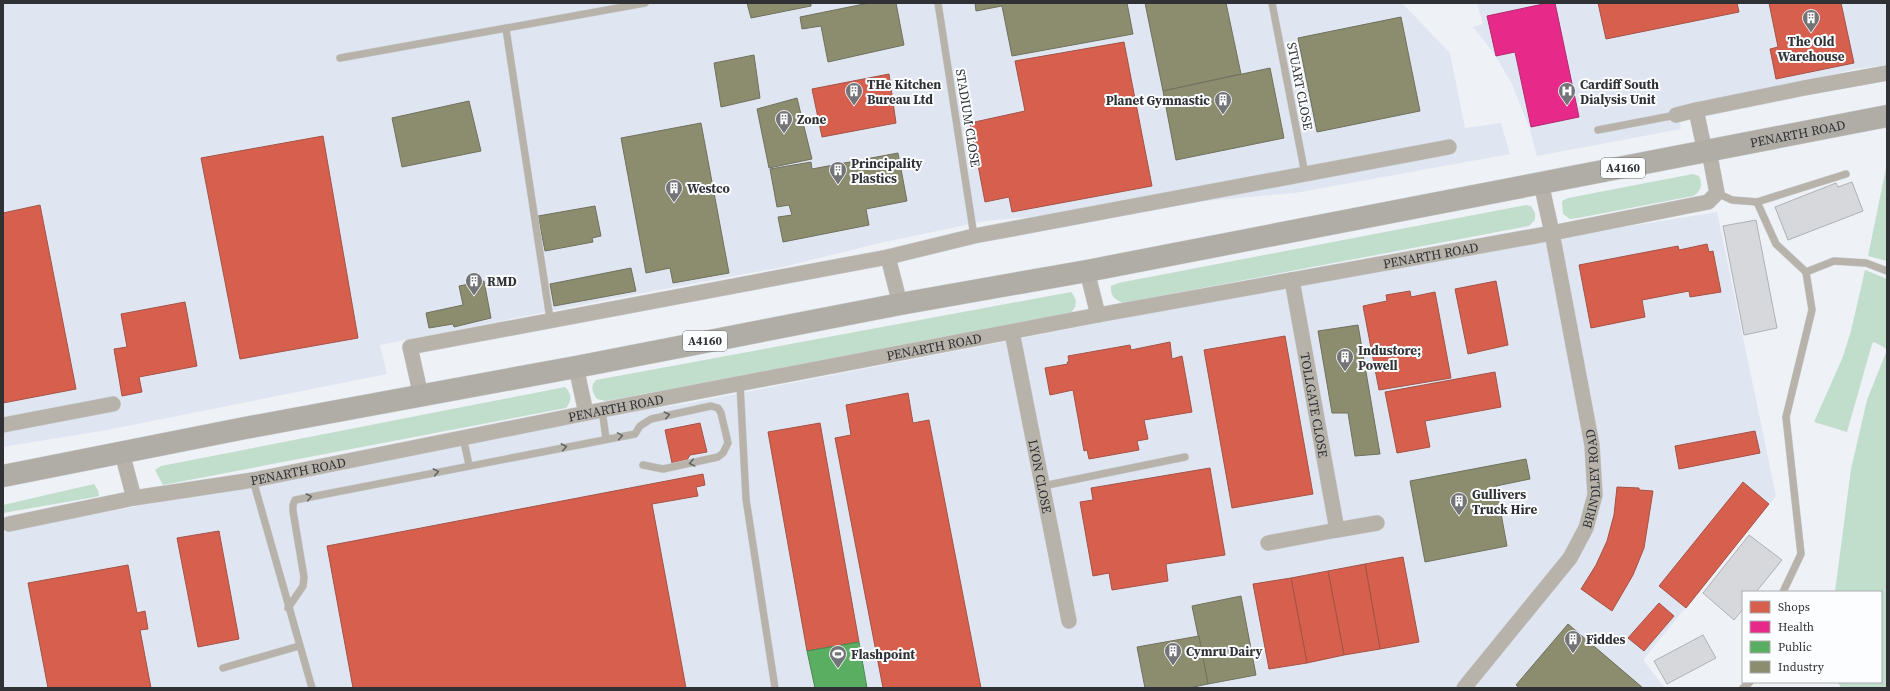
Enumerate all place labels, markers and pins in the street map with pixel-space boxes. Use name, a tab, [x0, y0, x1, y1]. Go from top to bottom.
building icon: The Old Warehouse	[1801, 8, 1821, 33]
place label: The Old Warehouse	[1778, 33, 1845, 65]
place label: THe Kitchen Bureau Ltd	[867, 76, 941, 108]
place label: Cardiff South Dialysis Unit	[1580, 76, 1659, 108]
building icon: THe Kitchen Bureau Ltd	[844, 81, 864, 106]
hospital icon: Cardiff South Dialysis Unit	[1557, 81, 1577, 106]
building icon: Planet Gymnastic	[1213, 90, 1233, 115]
place label: Planet Gymnastic	[1106, 92, 1210, 109]
building icon: Zone	[774, 109, 794, 134]
place label: Zone	[797, 111, 827, 128]
place label: Principality Plastics	[851, 155, 923, 187]
building icon: Principality Plastics	[828, 160, 848, 185]
building icon: Westco	[664, 178, 684, 203]
place label: Westco	[687, 180, 730, 197]
building icon: RMD	[464, 271, 484, 296]
place label: RMD	[487, 273, 517, 290]
place label: Industore; Powell	[1358, 342, 1421, 374]
building icon: Industore; Powell	[1335, 347, 1355, 372]
place label: Gullivers Truck Hire	[1472, 486, 1537, 518]
building icon: Gullivers Truck Hire	[1449, 491, 1469, 516]
building icon: Fiddes	[1563, 629, 1583, 654]
place label: Fiddes	[1586, 631, 1626, 648]
building icon: Cymru Dairy	[1163, 641, 1183, 666]
place label: Cymru Dairy	[1186, 643, 1263, 660]
sports icon: Flashpoint	[828, 644, 848, 669]
place label: Flashpoint	[851, 646, 915, 663]

